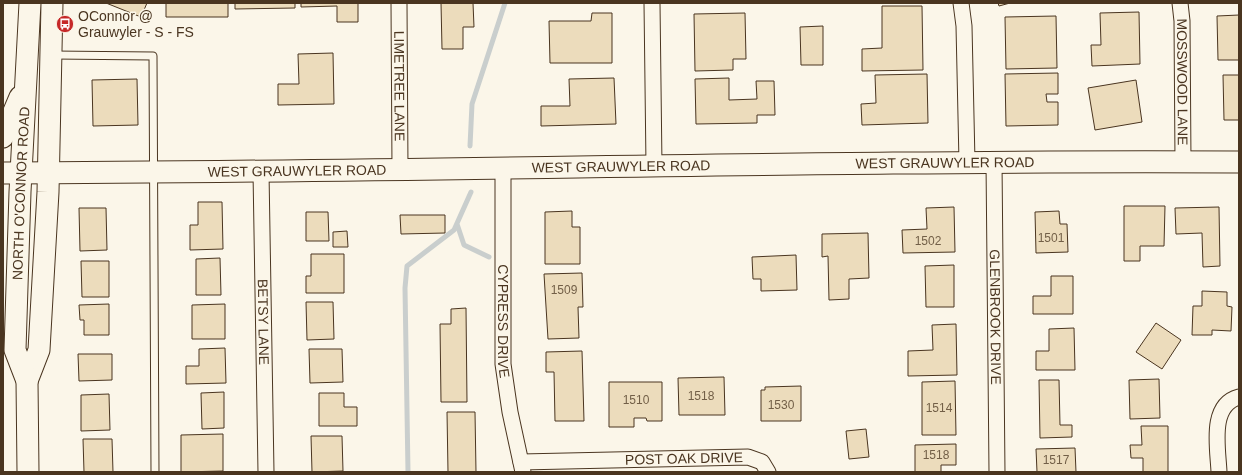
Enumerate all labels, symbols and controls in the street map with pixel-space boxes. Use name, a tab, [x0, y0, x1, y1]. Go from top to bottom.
place label: OConnor @ Grauwyler - S - FS	[78, 8, 194, 40]
bus stop icon: OConnor @ Grauwyler - S - FS	[55, 14, 75, 34]
street label: MOSSWOOD LANE	[1174, 18, 1191, 145]
street label: LIMETREE LANE	[391, 31, 408, 141]
street label: NORTH O'CONNOR ROAD	[9, 106, 33, 280]
street label: WEST GRAUWYLER ROAD	[855, 154, 1034, 171]
street label: WEST GRAUWYLER ROAD	[531, 157, 710, 176]
street label: WEST GRAUWYLER ROAD	[208, 162, 386, 180]
house number: 1501	[1038, 231, 1065, 245]
house number: 1502	[915, 234, 942, 248]
street label: GLENBROOK DRIVE	[987, 249, 1004, 385]
street label: CYPRESS DRIVE	[495, 264, 513, 379]
street label: BETSY LANE	[255, 279, 272, 365]
house number: 1509	[551, 283, 578, 297]
house number: 1518	[688, 389, 715, 403]
house number: 1510	[623, 393, 650, 407]
house number: 1530	[768, 398, 795, 412]
house number: 1514	[926, 401, 953, 415]
house number: 1518	[923, 448, 950, 462]
street label: POST OAK DRIVE	[625, 449, 743, 468]
house number: 1517	[1043, 453, 1070, 467]

